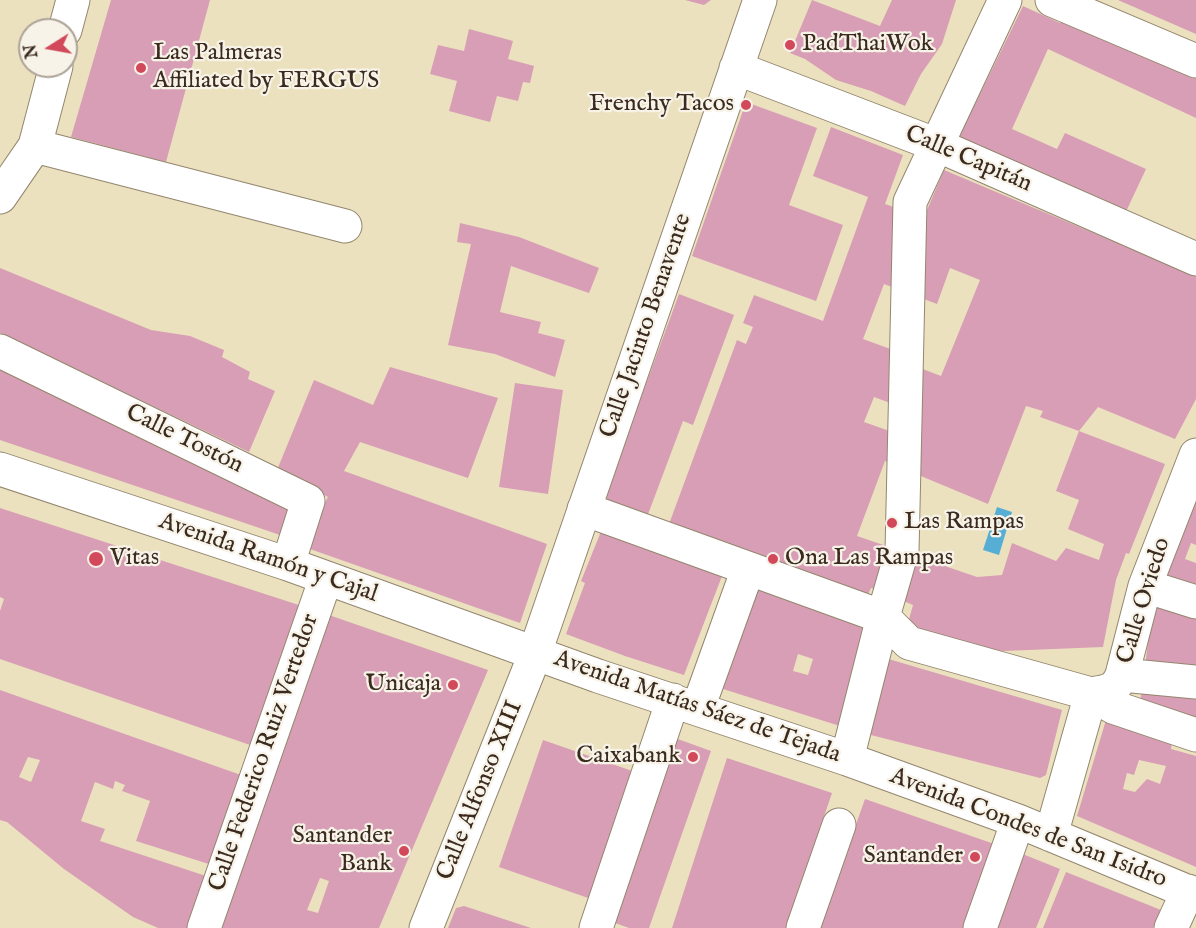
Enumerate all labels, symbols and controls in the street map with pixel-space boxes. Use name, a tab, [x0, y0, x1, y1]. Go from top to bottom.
north arrow	[18, 18, 78, 78]
place label: PadThaiWok	[802, 31, 933, 59]
marker: PadThaiWok	[783, 38, 797, 52]
place label: Las Palmeras Affiliated by FERGUS	[153, 40, 379, 96]
text: N	[21, 42, 43, 60]
marker: Las Palmeras Affiliated by FERGUS	[134, 61, 148, 75]
place label: Frenchy Tacos	[589, 91, 734, 119]
marker: Frenchy Tacos	[739, 98, 753, 112]
street label: Calle Capitán	[900, 120, 1036, 200]
street label: Calle Jacinto Benavente	[595, 210, 699, 442]
street label: Calle Tostón	[120, 399, 248, 481]
street label: Avenida Ramón y Cajal	[155, 508, 381, 610]
place label: Las Rampas	[904, 509, 1024, 537]
marker: Las Rampas	[885, 516, 899, 530]
street label: Calle Oviedo	[1112, 534, 1178, 668]
place label: Vitas	[110, 545, 159, 573]
place label: Ona Las Rampas	[785, 545, 953, 573]
marker: Vitas	[87, 550, 105, 568]
marker: Ona Las Rampas	[766, 552, 780, 566]
street label: Calle Federico Ruiz Vertedor	[204, 610, 326, 896]
street label: Avenida Matías Sáez de Tejada	[550, 645, 844, 771]
place label: Unicaja	[365, 671, 441, 699]
marker: Unicaja	[446, 678, 460, 692]
street label: Calle Alfonso XIII	[432, 697, 530, 885]
place label: Caixabank	[576, 743, 681, 771]
marker: Caixabank	[686, 750, 700, 764]
street label: Avenida Condes de San Isidro	[885, 763, 1171, 895]
place label: Santander Bank	[293, 823, 392, 879]
place label: Santander	[864, 843, 963, 871]
marker: Santander Bank	[397, 844, 411, 858]
marker: Santander	[968, 850, 982, 864]

